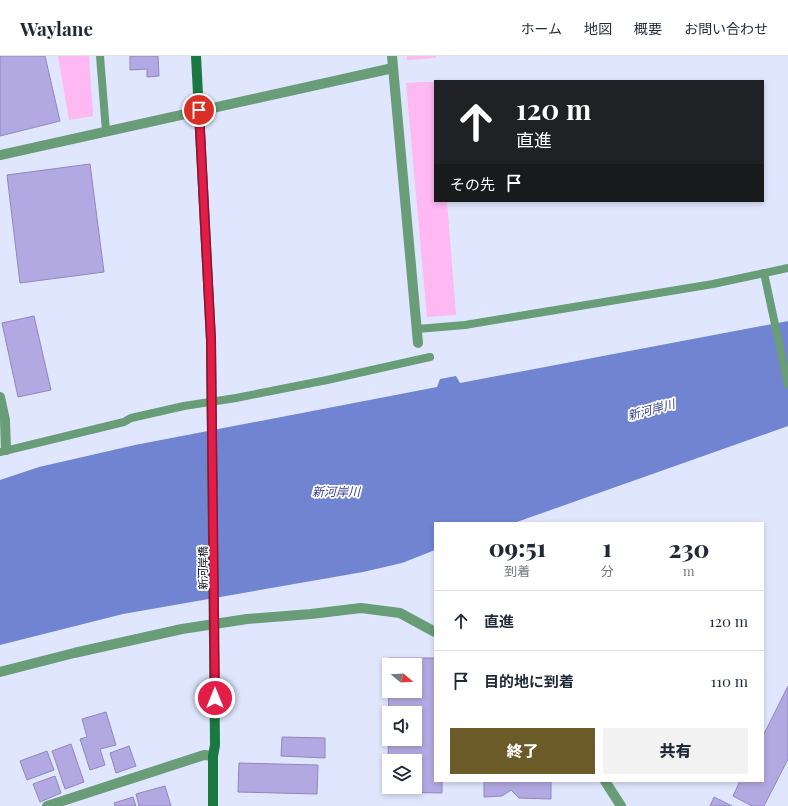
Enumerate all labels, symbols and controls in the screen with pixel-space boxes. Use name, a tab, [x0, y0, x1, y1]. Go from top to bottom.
text: Waylane	[20, 15, 93, 41]
text: ホーム	[520, 19, 562, 38]
text: 地図	[584, 19, 612, 38]
text: 概要	[634, 19, 662, 38]
text: お問い合わせ	[684, 19, 768, 38]
text: 120 m	[516, 90, 591, 127]
pin	[182, 93, 216, 127]
icon: ahead	[450, 96, 502, 148]
icon: arrive	[188, 99, 210, 121]
text: 直進	[516, 128, 552, 152]
icon: arrive	[503, 172, 525, 194]
text: その先	[450, 174, 495, 194]
water label: 新河岸川	[626, 395, 678, 423]
water label: 新河岸川	[312, 483, 362, 499]
text: 09:51	[489, 531, 546, 563]
text: 1	[603, 531, 612, 563]
text: 230	[668, 532, 709, 564]
street label: 新河岸橋	[195, 546, 210, 590]
text: 到着	[504, 562, 530, 579]
text: 分	[601, 562, 614, 579]
text: m	[683, 562, 695, 579]
icon: ahead	[450, 610, 472, 632]
text: 直進	[484, 611, 514, 631]
text: 120 m	[709, 611, 748, 631]
north arrow	[382, 658, 422, 698]
map controls	[382, 658, 422, 794]
icon: arrive	[450, 670, 472, 692]
text: 目的地に到着	[484, 671, 574, 691]
text: 110 m	[711, 671, 748, 691]
position arrow	[194, 677, 236, 719]
button: sound	[382, 706, 422, 746]
button: 終了	[450, 728, 595, 774]
button: 共有	[603, 728, 748, 774]
button: layers	[382, 754, 422, 794]

